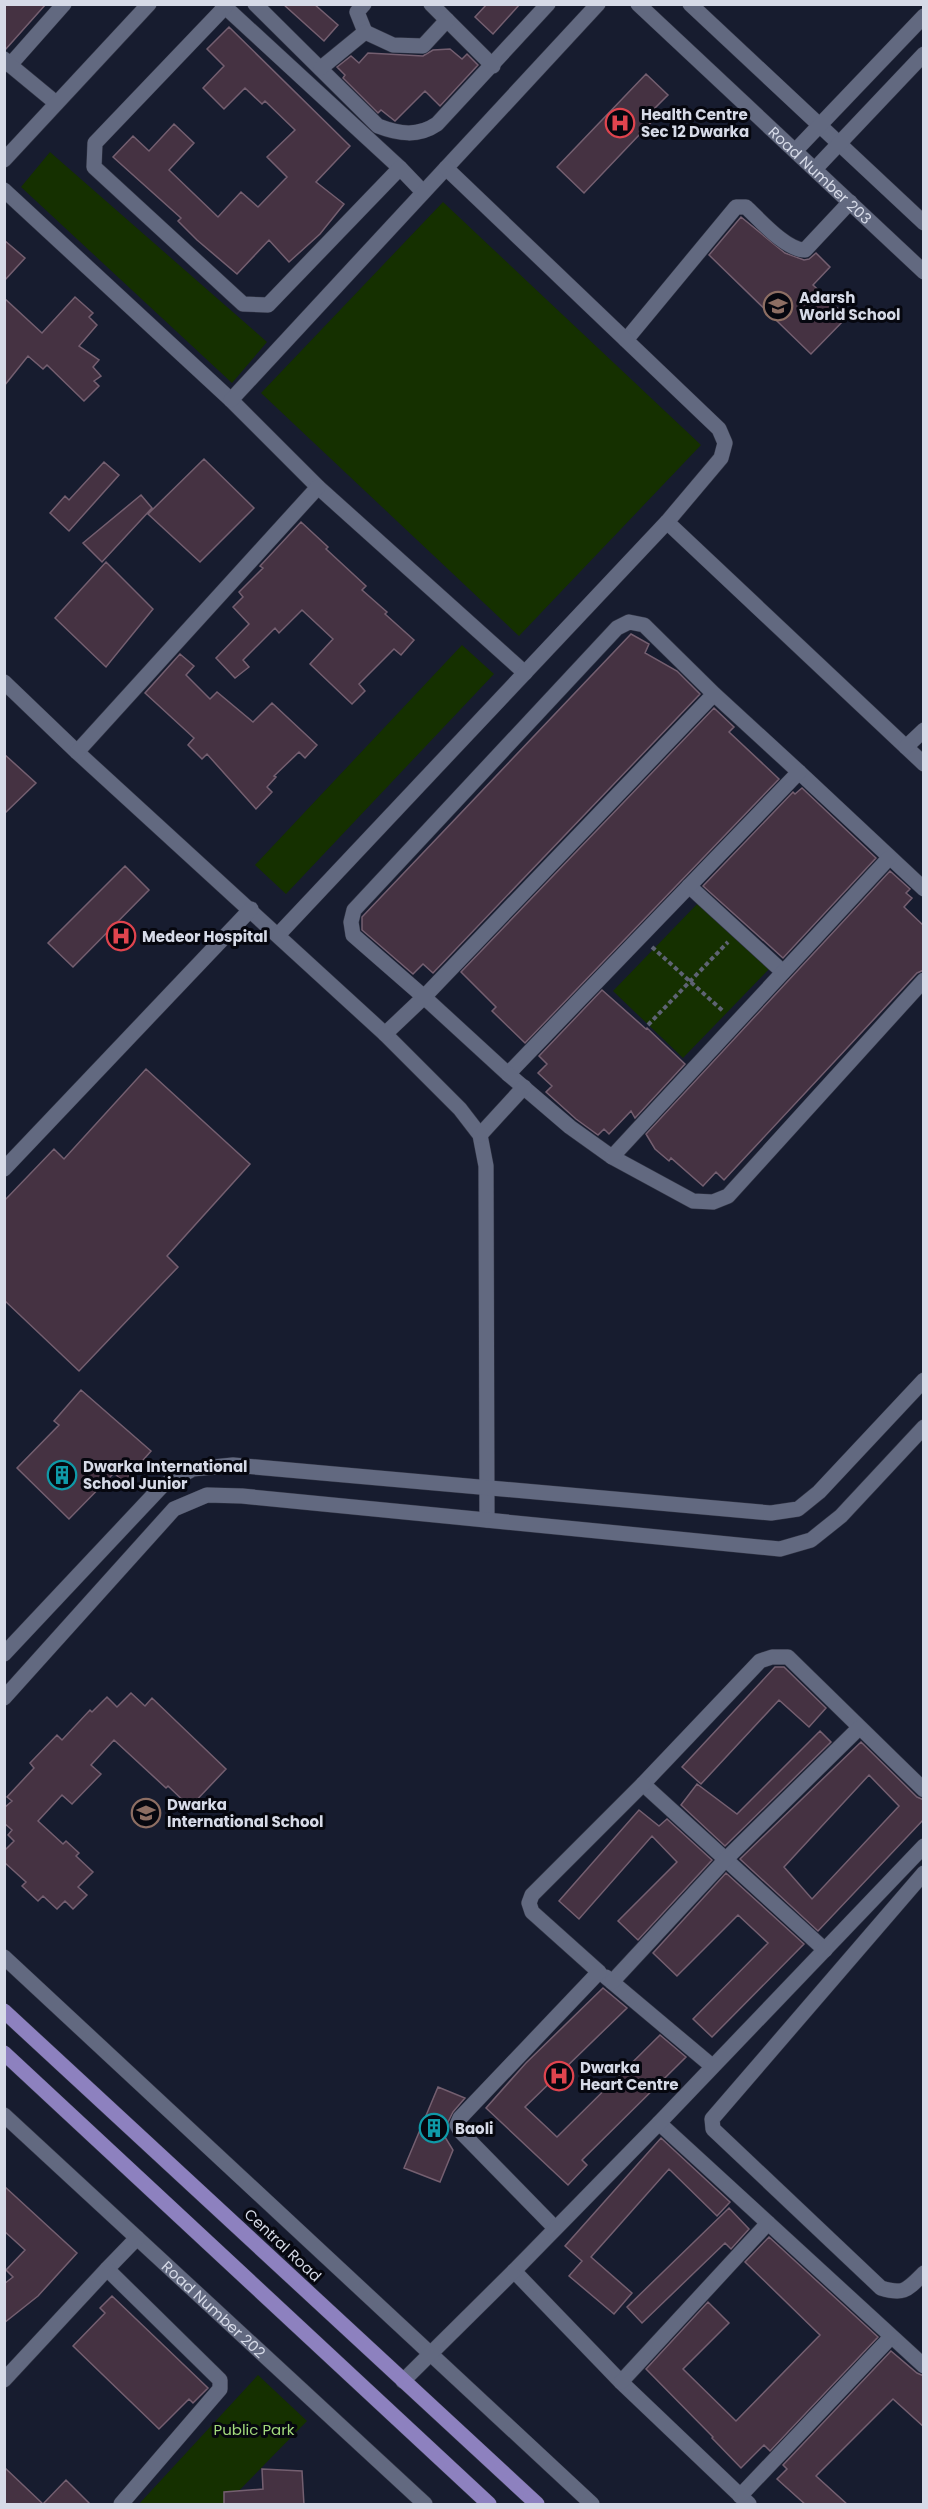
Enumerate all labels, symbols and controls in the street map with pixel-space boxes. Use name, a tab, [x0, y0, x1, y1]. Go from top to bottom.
place label: Health Centre Sec 12 Dwarka	[641, 104, 749, 142]
hospital icon: Health Centre Sec 12 Dwarka	[604, 107, 636, 139]
street label: Road Number 203	[764, 121, 877, 229]
place label: Adarsh World School	[799, 287, 901, 325]
school or university icon: Adarsh World School	[762, 290, 794, 322]
hospital icon: Medeor Hospital	[105, 920, 137, 952]
place label: Medeor Hospital	[142, 926, 268, 947]
place label: Dwarka International School Junior	[83, 1456, 248, 1494]
building icon: Dwarka International School Junior	[46, 1459, 78, 1491]
place label: Dwarka International School	[167, 1794, 324, 1832]
school or university icon: Dwarka International School	[130, 1797, 162, 1829]
place label: Dwarka Heart Centre	[580, 2057, 679, 2095]
hospital icon: Dwarka Heart Centre	[543, 2060, 575, 2092]
building icon: Baoli	[418, 2112, 450, 2144]
place label: Baoli	[455, 2118, 493, 2139]
street label: Central Road	[240, 2204, 326, 2286]
street label: Road Number 202	[158, 2256, 271, 2362]
park label: Public Park	[213, 2419, 295, 2440]

